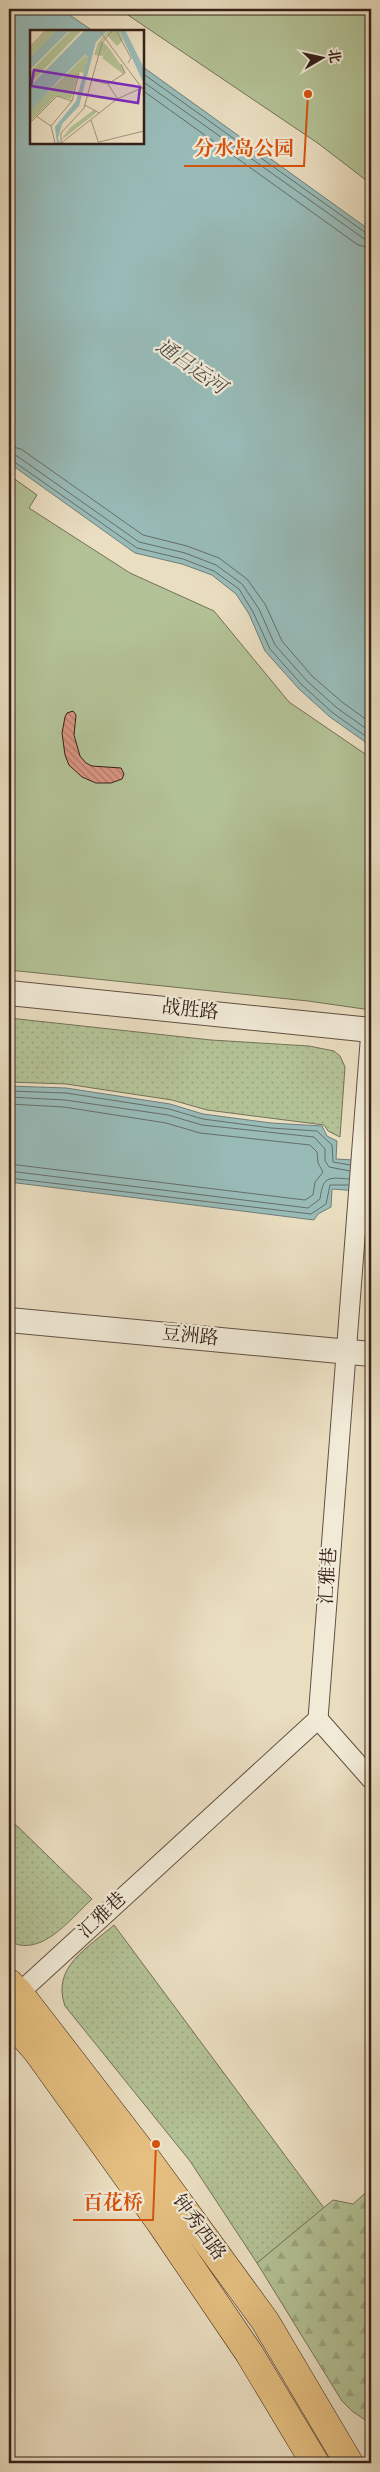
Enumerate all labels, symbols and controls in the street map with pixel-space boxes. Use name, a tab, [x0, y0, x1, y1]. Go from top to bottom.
inset map	[30, 30, 144, 144]
north arrow	[298, 32, 348, 82]
text: 北	[322, 48, 344, 65]
callout: 分水岛公园	[184, 131, 304, 166]
text: 分水岛公园	[194, 136, 294, 165]
water label: 通吕运河	[149, 333, 234, 405]
street label: 战胜路	[160, 995, 220, 1027]
street label: 豆洲路	[160, 1321, 220, 1353]
street label: 汇雅巷	[314, 1547, 344, 1605]
street label: 汇雅巷	[73, 1887, 133, 1945]
callout: 百花桥	[73, 2185, 153, 2220]
street label: 钟秀西路	[165, 2189, 231, 2267]
text: 百花桥	[83, 2190, 143, 2219]

